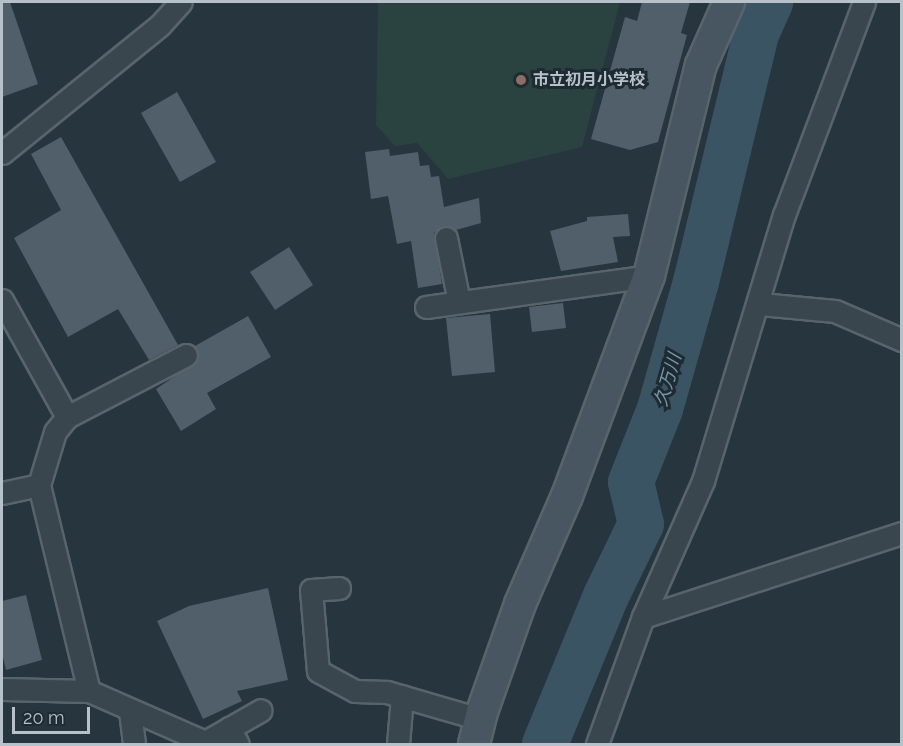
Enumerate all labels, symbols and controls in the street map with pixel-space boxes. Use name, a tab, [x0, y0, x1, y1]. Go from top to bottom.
place label: 市立初月小学校	[533, 70, 645, 90]
marker: 市立初月小学校	[514, 73, 528, 87]
water label: 久万川	[650, 351, 686, 409]
scale bar	[15, 695, 93, 733]
text: 20 m	[23, 707, 65, 728]

